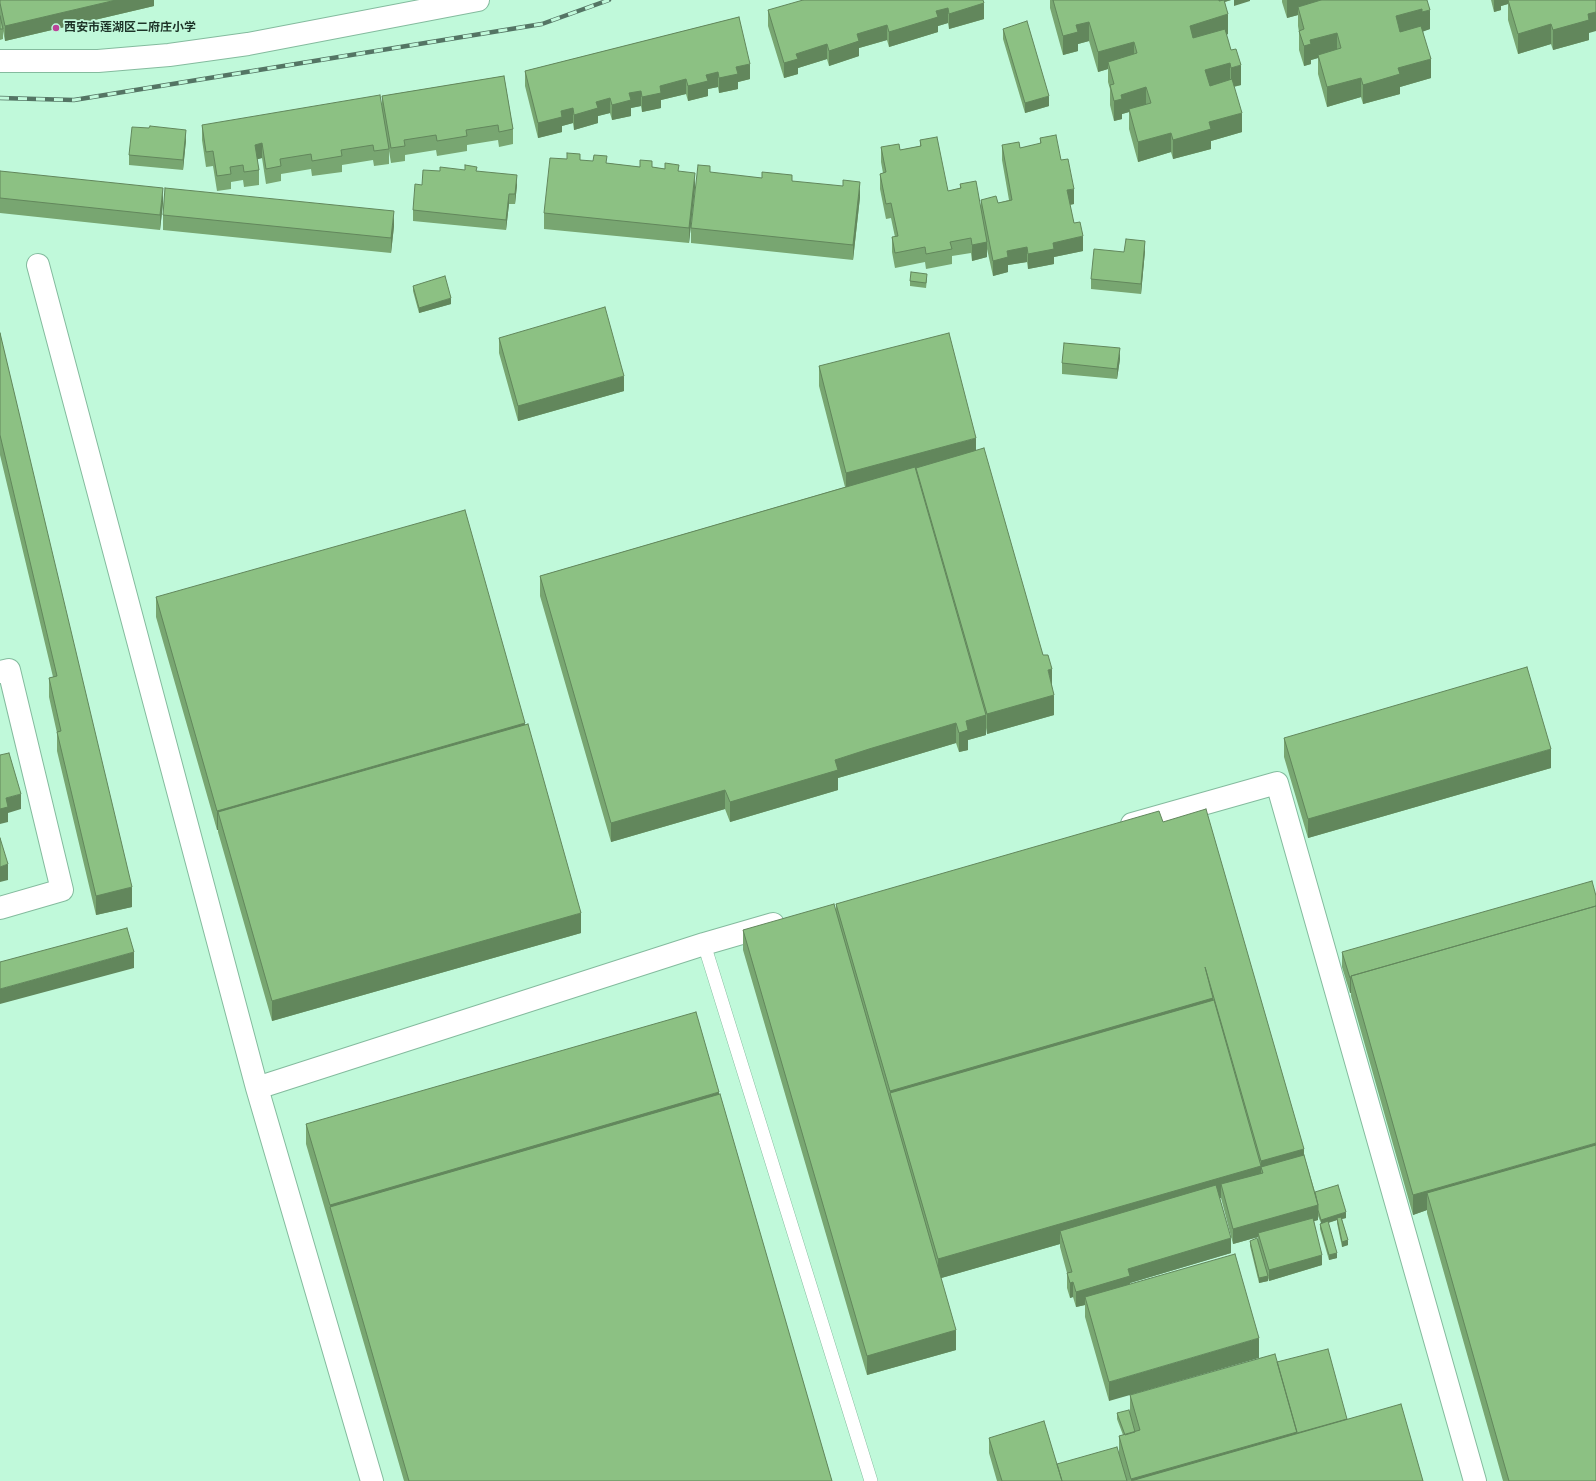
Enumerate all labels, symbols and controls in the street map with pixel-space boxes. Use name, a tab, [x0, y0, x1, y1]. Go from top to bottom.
place label: 西安市莲湖区二府庄小学	[64, 21, 196, 35]
marker: 西安市莲湖区二府庄小学	[51, 23, 61, 33]

